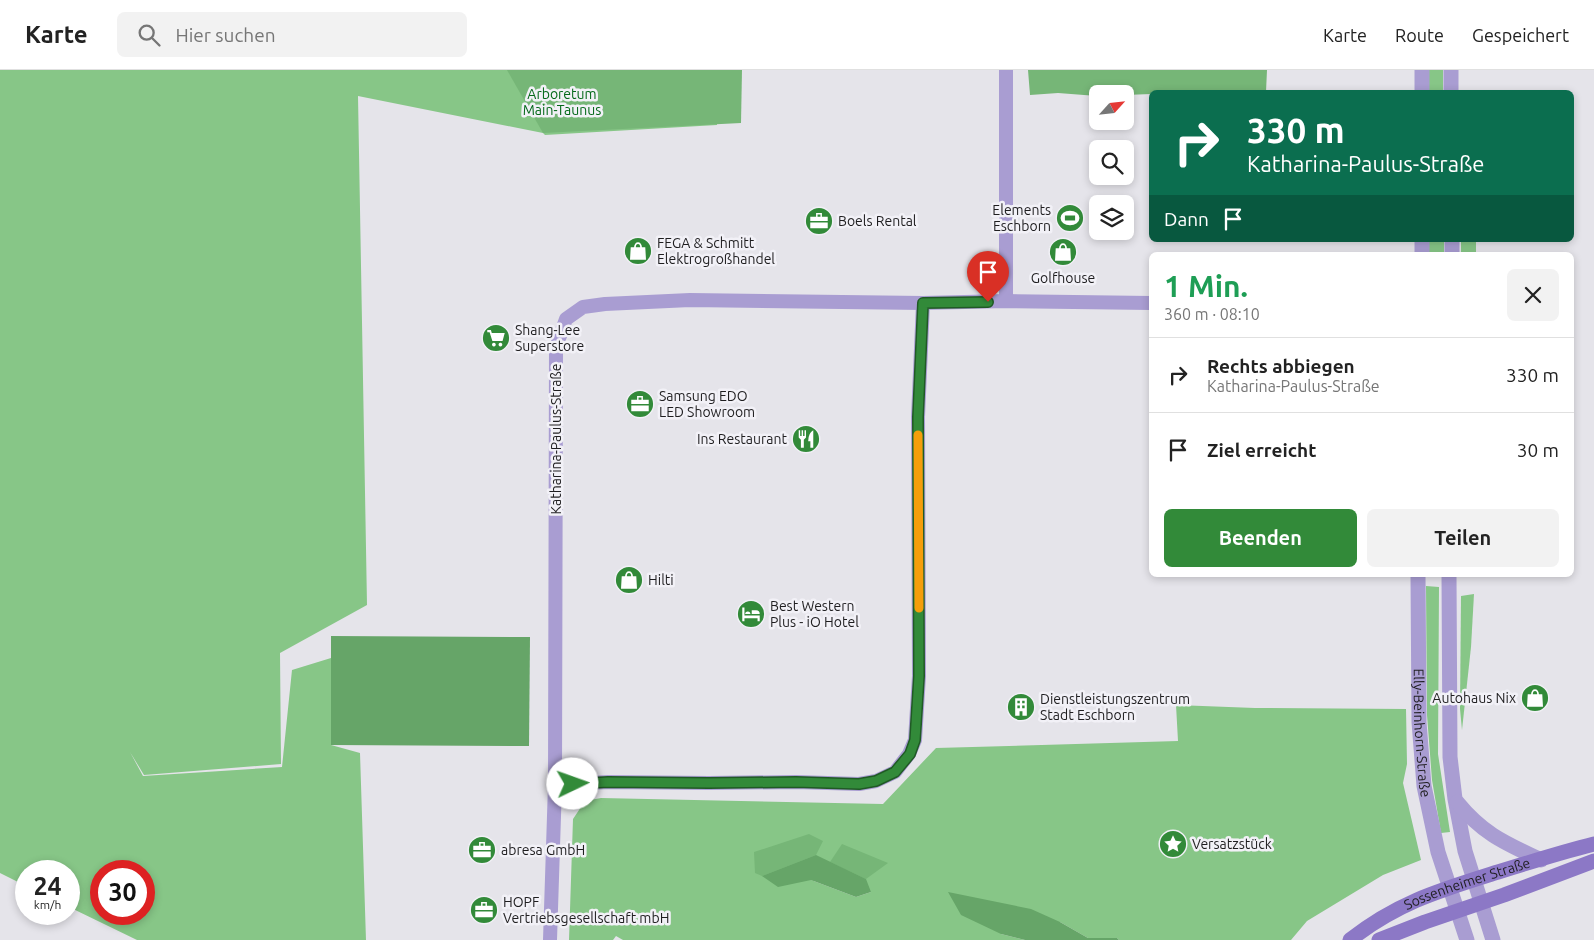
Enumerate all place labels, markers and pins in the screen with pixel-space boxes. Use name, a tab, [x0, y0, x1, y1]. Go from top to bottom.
place label: Elements Eschborn	[992, 202, 1051, 234]
sports icon: Elements Eschborn	[1055, 203, 1085, 233]
office icon: Boels Rental	[804, 206, 834, 236]
place label: Boels Rental	[838, 213, 917, 229]
place label: FEGA & Schmitt Elektrogroßhandel	[657, 235, 775, 267]
shop icon: FEGA & Schmitt Elektrogroßhandel	[623, 236, 653, 266]
shop icon: Golfhouse	[1048, 237, 1078, 267]
pin	[967, 251, 1009, 302]
place label: Golfhouse	[1031, 270, 1095, 286]
place label: Shang-Lee Superstore	[515, 322, 584, 354]
supermarket icon: Shang-Lee Superstore	[481, 323, 511, 353]
place label: Samsung EDO LED Showroom	[659, 388, 755, 420]
office icon: Samsung EDO LED Showroom	[625, 389, 655, 419]
restaurant icon: Ins Restaurant	[791, 424, 821, 454]
place label: Ins Restaurant	[697, 431, 787, 447]
shop icon: Hilti	[614, 565, 644, 595]
place label: Hilti	[648, 572, 674, 588]
place label: Best Western Plus - iO Hotel	[770, 598, 859, 630]
hotel icon: Best Western Plus - iO Hotel	[736, 599, 766, 629]
shop icon: Autohaus Nix	[1520, 683, 1550, 713]
place label: Autohaus Nix	[1432, 690, 1516, 706]
place label: Dienstleistungszentrum Stadt Eschborn	[1040, 691, 1190, 723]
building icon: Dienstleistungszentrum Stadt Eschborn	[1006, 692, 1036, 722]
place icon: Versatzstück	[1158, 829, 1188, 859]
office icon: abresa GmbH	[467, 835, 497, 865]
place label: Versatzstück	[1192, 836, 1272, 852]
place label: abresa GmbH	[501, 842, 585, 858]
place label: HOPF Vertriebsgesellschaft mbH	[503, 894, 669, 926]
office icon: HOPF Vertriebsgesellschaft mbH	[469, 895, 499, 925]

